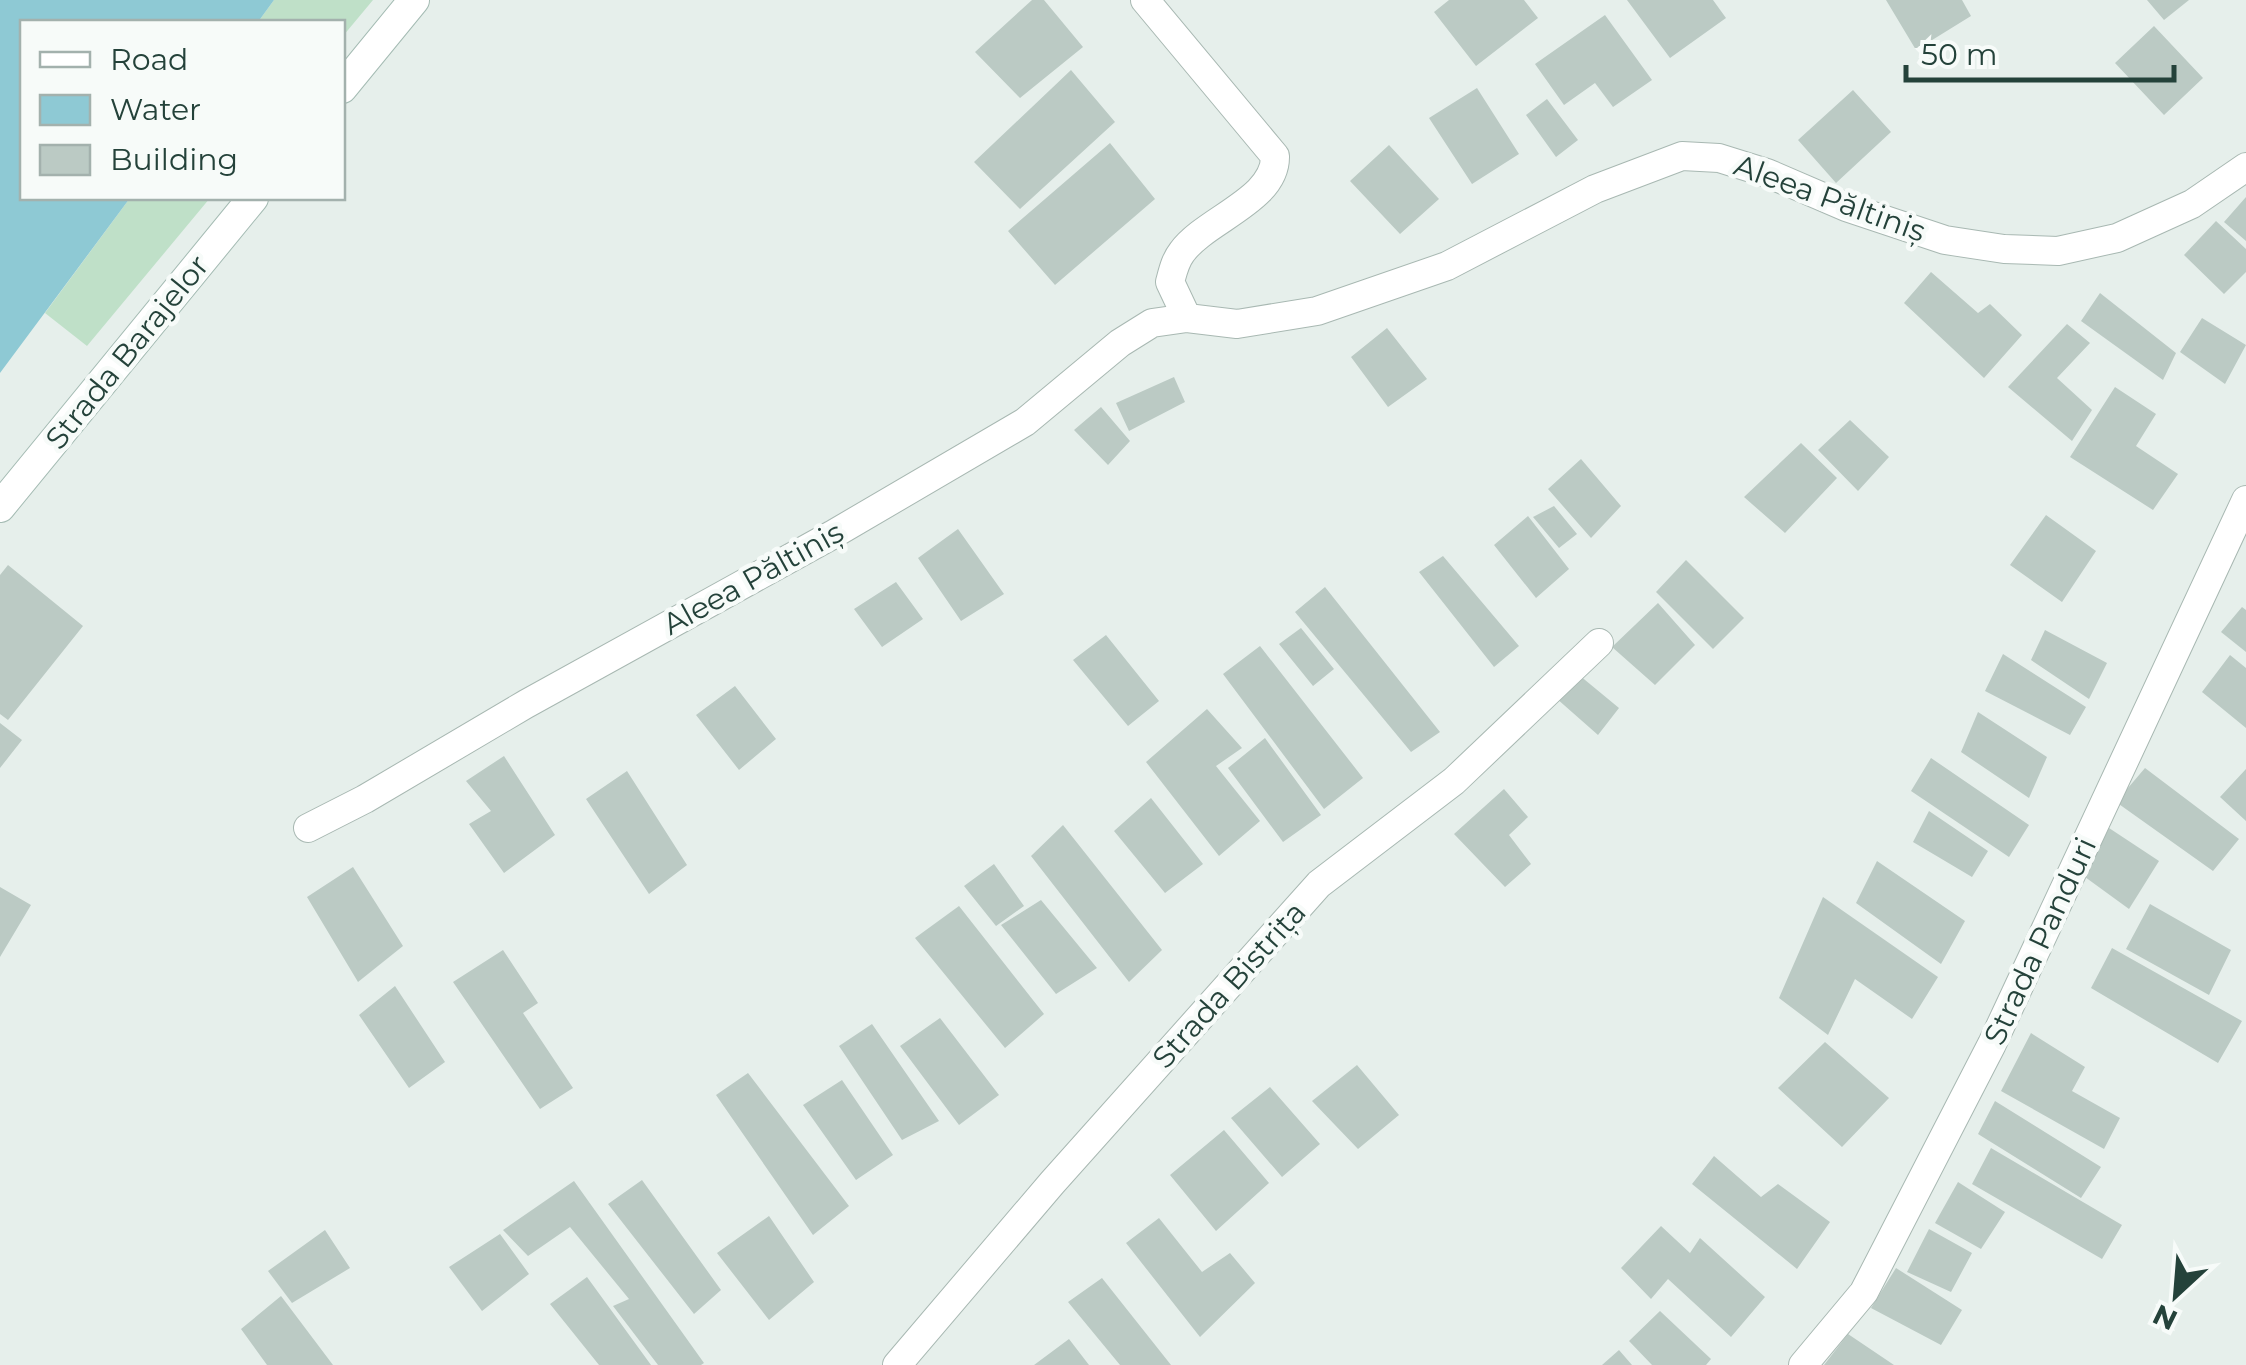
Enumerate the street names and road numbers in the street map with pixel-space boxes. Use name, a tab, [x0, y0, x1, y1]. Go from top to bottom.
street label: Aleea Păltiniș	[1729, 146, 1931, 250]
street label: Strada Barajelor	[37, 247, 217, 457]
street label: Aleea Păltiniș	[656, 513, 850, 643]
street label: Strada Panduri	[1976, 831, 2104, 1051]
street label: Strada Bistrița	[1145, 894, 1313, 1076]

